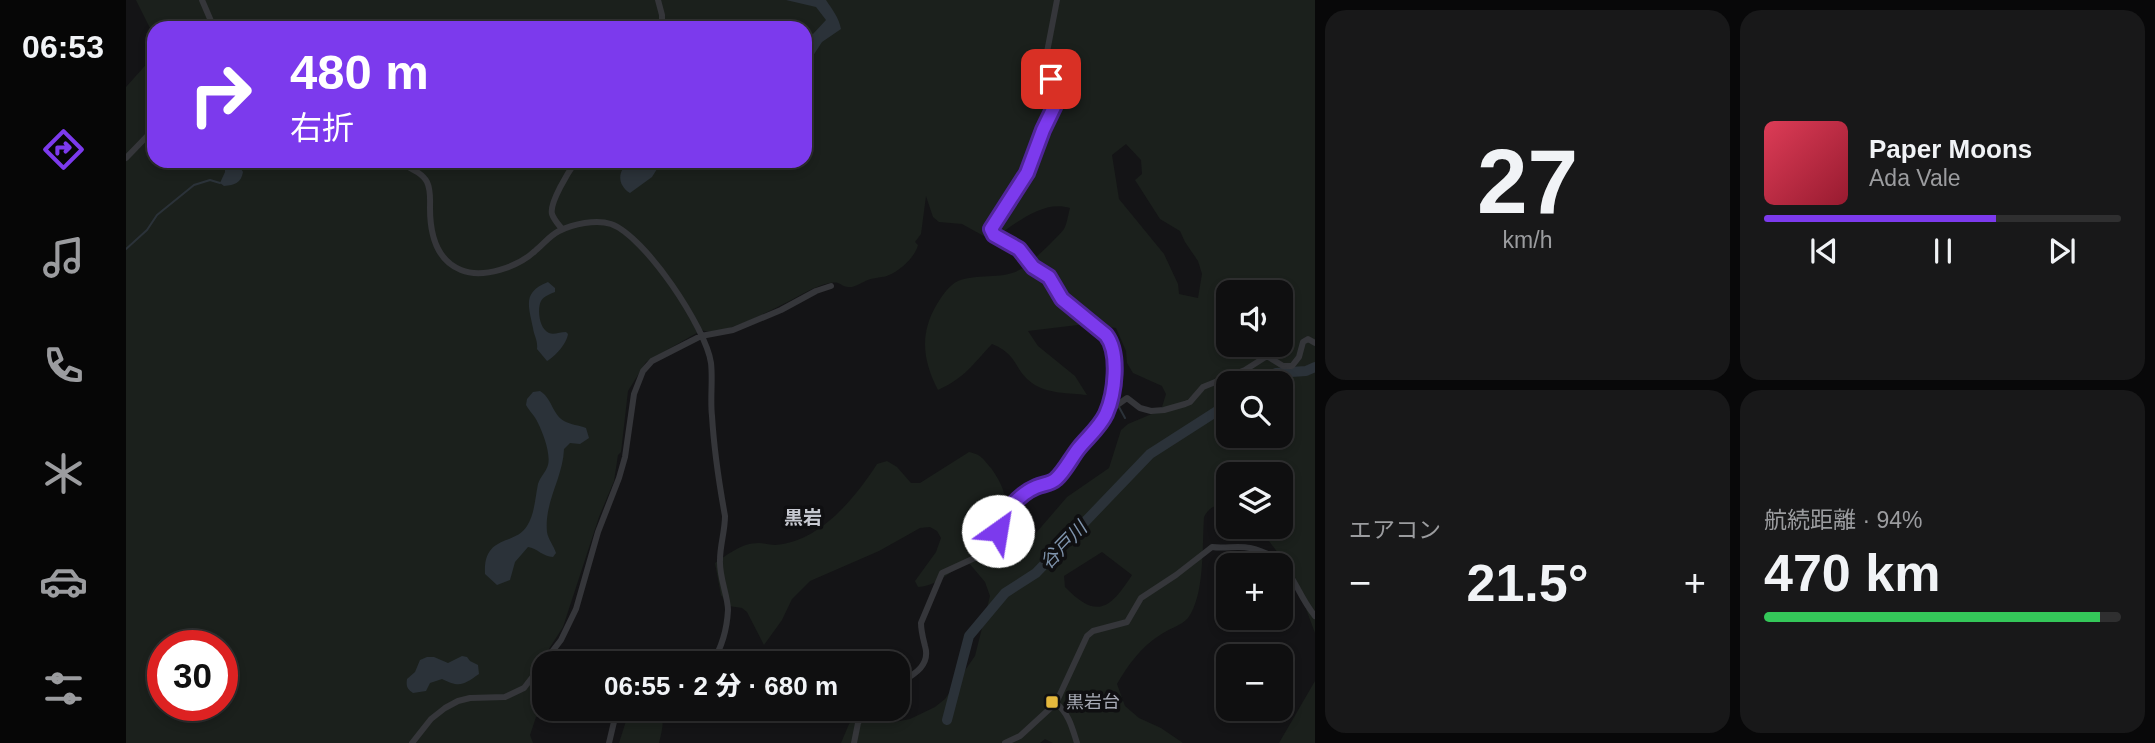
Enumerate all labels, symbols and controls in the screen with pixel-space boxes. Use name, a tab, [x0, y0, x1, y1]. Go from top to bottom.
text: 06:53	[22, 29, 104, 65]
text: 480 m	[290, 45, 429, 99]
icon: right	[175, 49, 266, 140]
pin	[1021, 49, 1081, 109]
icon: arrive	[1032, 60, 1070, 98]
text: 右折	[290, 110, 354, 146]
icon: directions	[39, 125, 88, 174]
text: 27	[1477, 131, 1578, 232]
text: Paper Moons	[1869, 134, 2032, 164]
text: Ada Vale	[1869, 165, 1961, 191]
text: km/h	[1503, 227, 1552, 253]
icon: previous	[1805, 232, 1843, 270]
icon: pause	[1924, 232, 1962, 270]
icon: next	[2043, 232, 2081, 270]
icon: music	[39, 233, 88, 282]
map controls	[1216, 280, 1293, 721]
button: sound	[1216, 280, 1293, 357]
icon: phone	[39, 341, 88, 390]
button: search	[1216, 371, 1293, 448]
icon: climate	[39, 449, 88, 498]
button: layers	[1216, 462, 1293, 539]
position arrow	[961, 494, 1035, 568]
district label: 黒岩	[784, 507, 822, 528]
text: 航続距離 · 94%	[1764, 507, 1922, 533]
water label: 谷戸川	[1036, 516, 1092, 573]
text: エアコン	[1349, 517, 1441, 543]
text: 470 km	[1764, 544, 1940, 602]
button: +	[1216, 553, 1293, 630]
text: 21.5°	[1466, 554, 1589, 612]
icon: car	[39, 557, 88, 606]
text: −	[1349, 562, 1371, 604]
text: +	[1684, 562, 1706, 604]
speed limit sign: 30	[147, 630, 238, 721]
button: −	[1216, 644, 1293, 721]
icon: filters	[39, 664, 88, 713]
text: 06:55 · 2 分 · 680 m	[604, 671, 838, 701]
place label: 黒岩台	[1066, 692, 1120, 712]
marker: 黒岩台	[1044, 694, 1060, 710]

